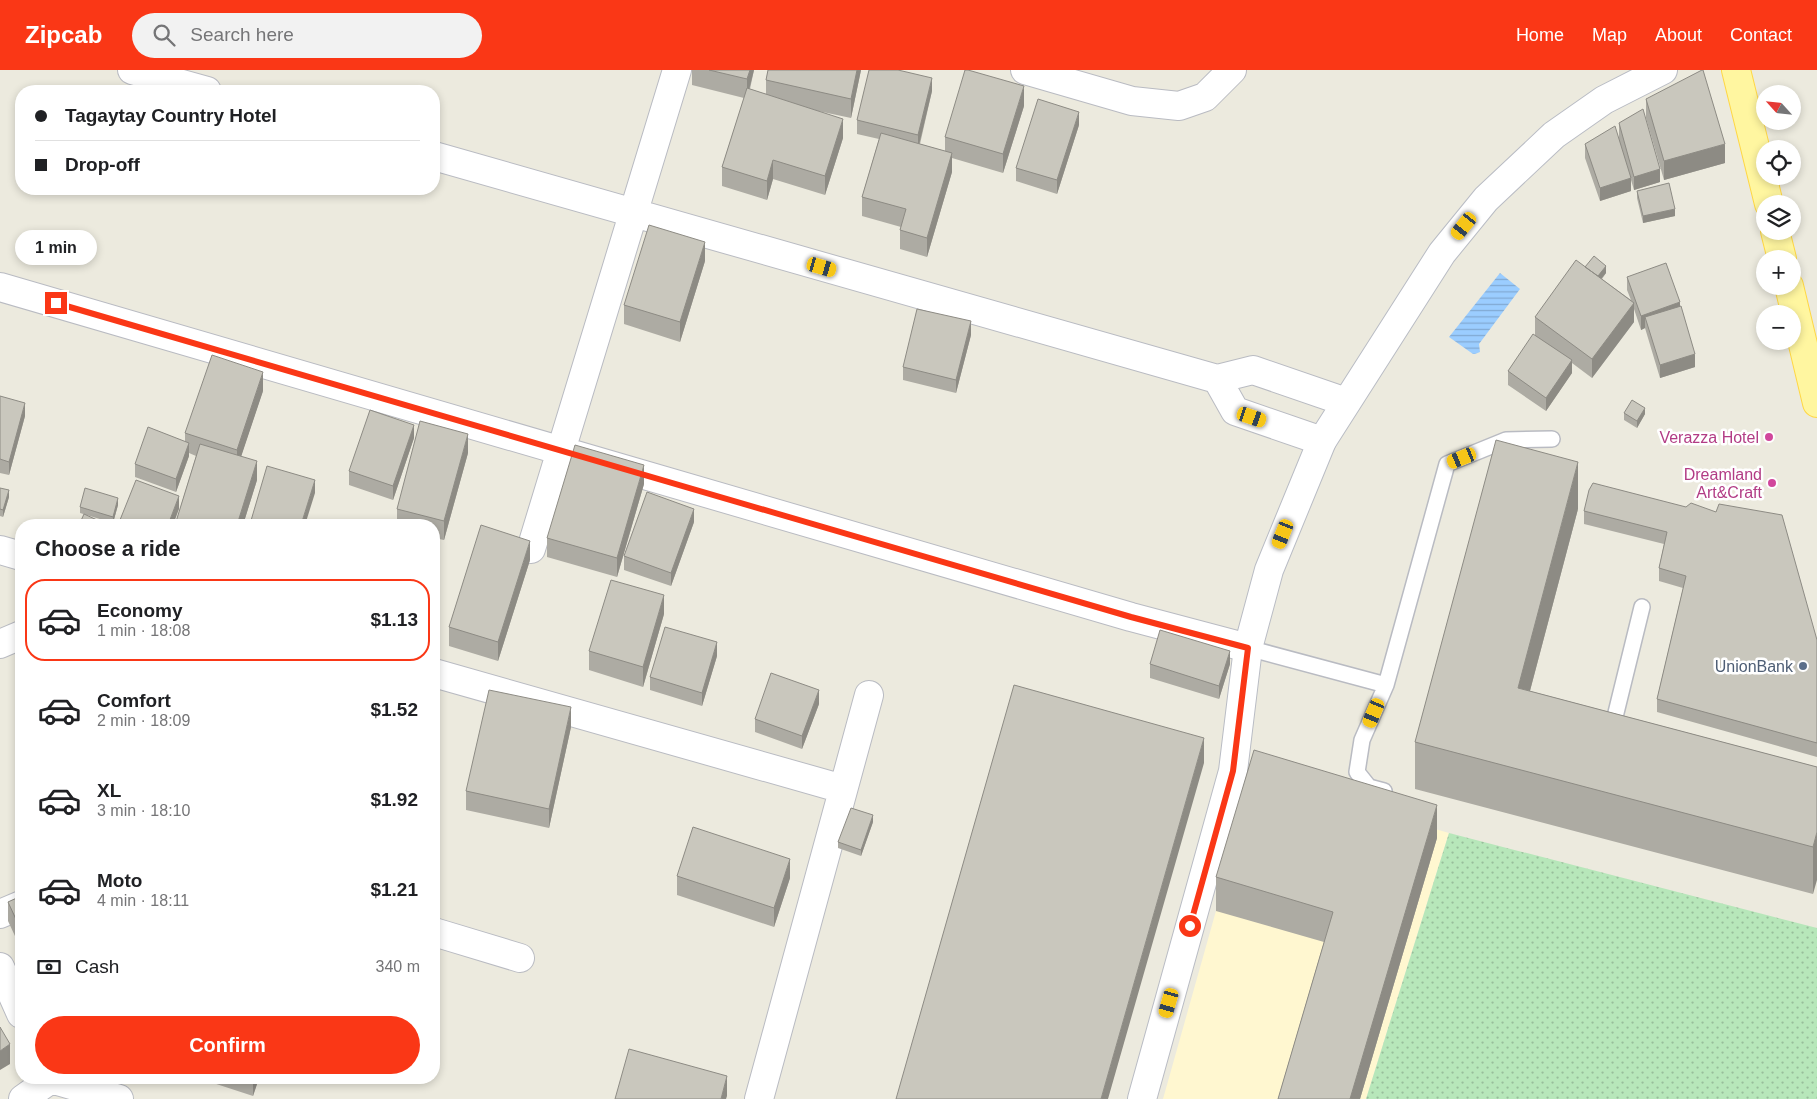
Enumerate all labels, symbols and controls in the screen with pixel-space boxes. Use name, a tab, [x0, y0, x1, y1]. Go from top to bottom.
search box	[132, 13, 482, 58]
text: Zipcab	[25, 21, 102, 48]
icon: search	[150, 21, 178, 49]
text: Search here	[190, 24, 294, 45]
text: Home	[1516, 25, 1564, 45]
text: Map	[1592, 25, 1627, 45]
text: About	[1655, 25, 1702, 45]
text: Contact	[1730, 25, 1792, 45]
north arrow	[1756, 85, 1801, 130]
map controls	[1756, 85, 1801, 350]
text: Tagaytay Country Hotel	[65, 105, 277, 126]
button: locate	[1756, 140, 1801, 185]
text: Drop-off	[65, 154, 140, 175]
button: layers	[1756, 195, 1801, 240]
car	[1448, 210, 1479, 242]
callout: 1 min	[15, 230, 97, 266]
text: 1 min	[35, 239, 77, 256]
button: +	[1756, 250, 1801, 295]
car	[805, 256, 838, 278]
route end	[45, 292, 67, 314]
button: −	[1756, 305, 1801, 350]
car	[1235, 405, 1268, 429]
place label: Verazza Hotel	[1659, 429, 1759, 446]
marker: Verazza Hotel	[1763, 431, 1775, 443]
car	[1445, 445, 1478, 471]
place label: Dreamland Art&Craft	[1684, 466, 1763, 501]
marker: Dreamland Art&Craft	[1766, 477, 1778, 489]
car	[1270, 517, 1295, 551]
text: Choose a ride	[35, 536, 180, 561]
icon: car	[37, 598, 82, 643]
text: Economy	[97, 600, 183, 621]
text: $1.13	[370, 609, 418, 630]
text: 1 min · 18:08	[97, 622, 190, 639]
place label: UnionBank	[1715, 658, 1794, 675]
marker: UnionBank	[1797, 660, 1809, 672]
icon: car	[37, 688, 82, 733]
text: Comfort	[97, 690, 171, 711]
car	[1361, 696, 1386, 730]
text: $1.52	[370, 699, 418, 720]
text: 2 min · 18:09	[97, 712, 190, 729]
icon: car	[37, 778, 82, 823]
text: XL	[97, 780, 121, 801]
text: $1.92	[370, 789, 418, 810]
text: 3 min · 18:10	[97, 802, 190, 819]
icon: car	[37, 868, 82, 913]
text: Moto	[97, 870, 142, 891]
text: $1.21	[370, 879, 418, 900]
text: 4 min · 18:11	[97, 892, 189, 909]
route start	[1179, 915, 1201, 937]
icon: cash	[35, 953, 63, 981]
text: Cash	[75, 956, 119, 977]
text: 340 m	[376, 958, 420, 975]
car	[1157, 987, 1180, 1019]
button: Confirm	[35, 1016, 420, 1074]

